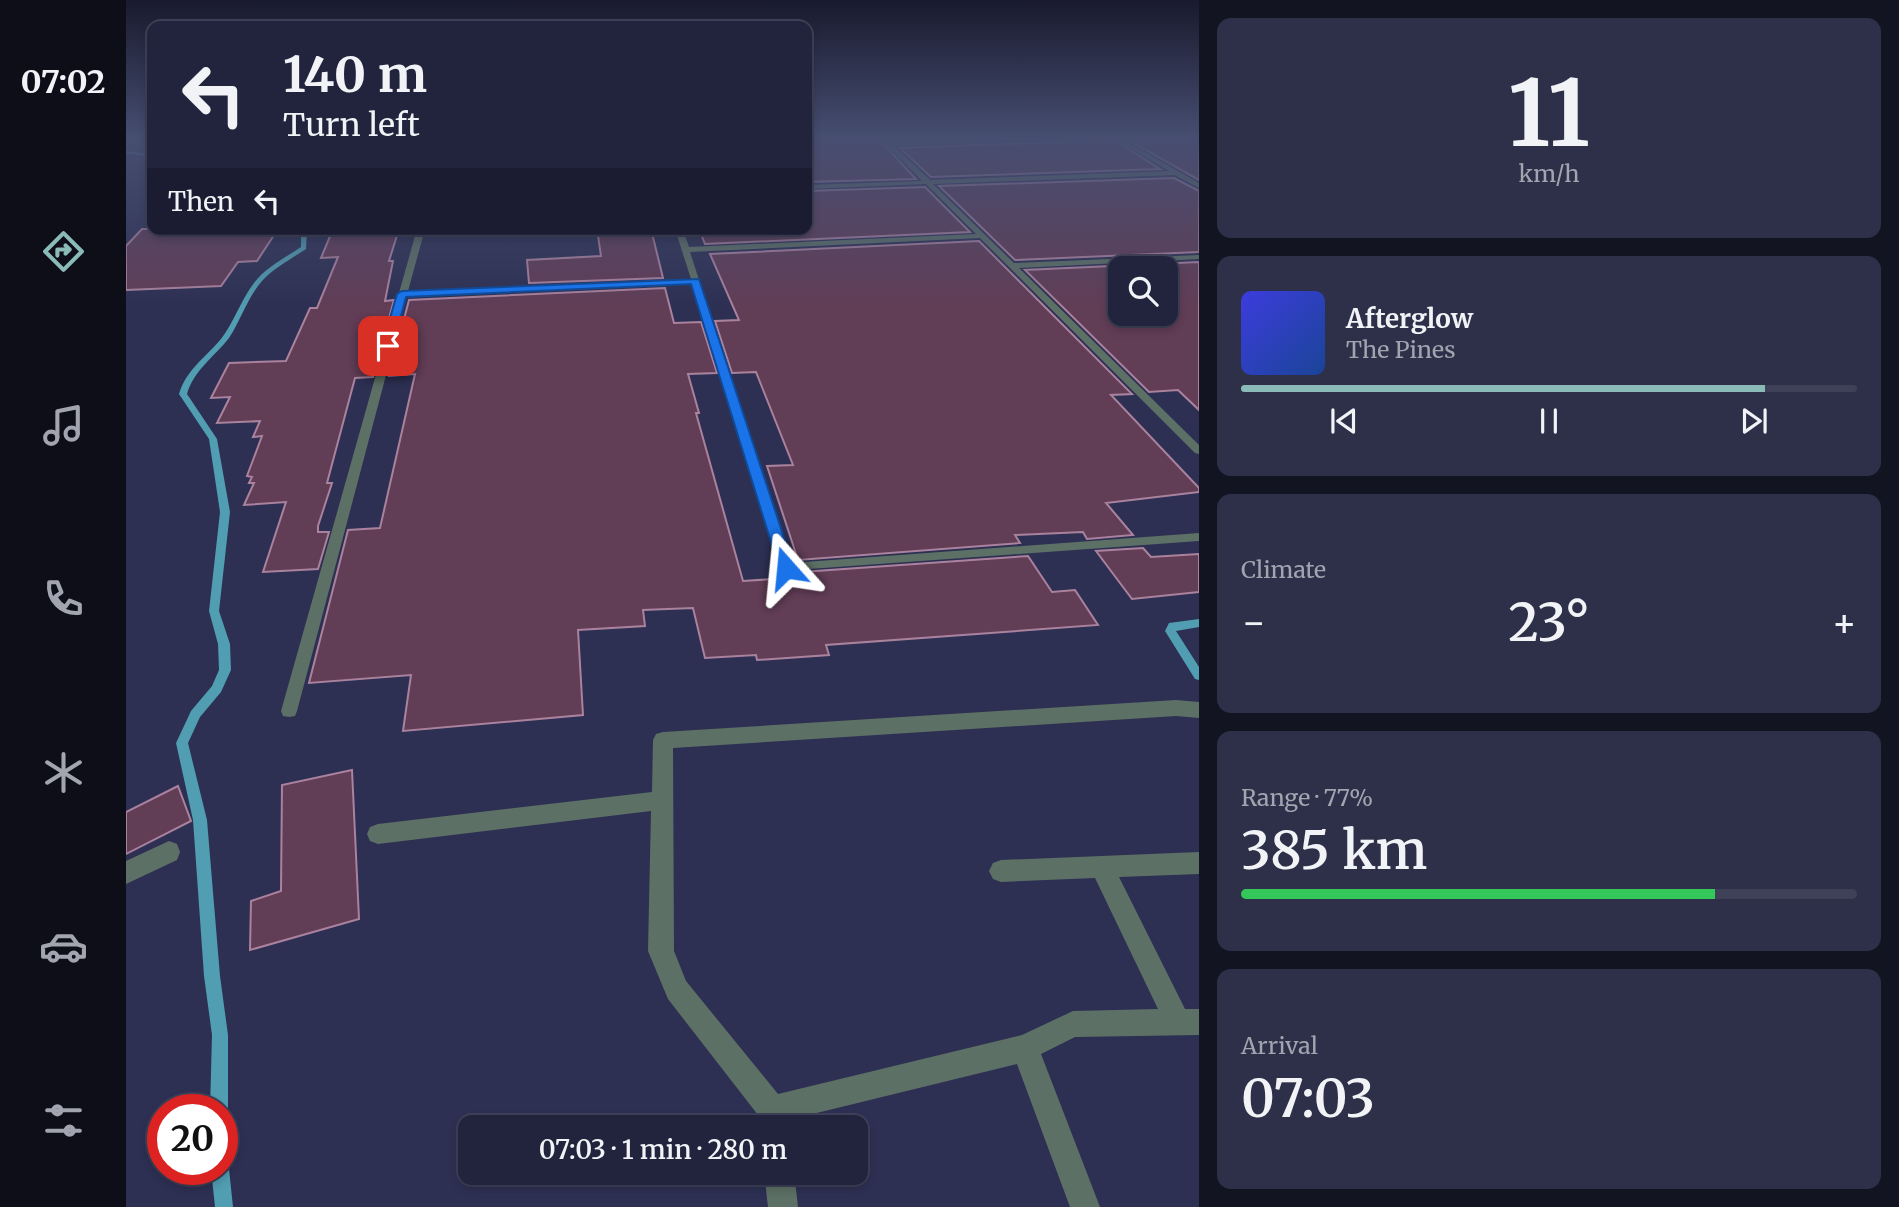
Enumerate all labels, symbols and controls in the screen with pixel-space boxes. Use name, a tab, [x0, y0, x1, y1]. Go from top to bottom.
text: 140 m	[283, 44, 427, 105]
icon: left	[168, 49, 259, 140]
text: 11	[1508, 56, 1590, 171]
text: 07:02	[20, 62, 106, 102]
text: Turn left	[283, 105, 420, 145]
text: km/h	[1519, 159, 1579, 188]
icon: left	[248, 182, 286, 220]
text: Then	[168, 185, 234, 218]
icon: directions	[39, 227, 88, 276]
map controls	[1108, 256, 1178, 326]
button: search	[1108, 256, 1178, 326]
text: Afterglow	[1346, 302, 1473, 335]
pin	[358, 316, 418, 376]
icon: arrive	[369, 327, 407, 365]
text: The Pines	[1346, 335, 1456, 364]
icon: music	[39, 401, 88, 450]
icon: previous	[1325, 402, 1363, 440]
icon: pause	[1530, 402, 1568, 440]
icon: next	[1735, 402, 1773, 440]
position arrow	[749, 531, 823, 605]
text: Climate	[1241, 555, 1326, 584]
icon: phone	[39, 574, 88, 623]
text: 23°	[1508, 590, 1590, 655]
text: −	[1241, 599, 1266, 646]
text: +	[1832, 599, 1857, 646]
icon: climate	[39, 748, 88, 797]
text: Range · 77%	[1241, 783, 1373, 812]
text: 385 km	[1241, 818, 1428, 883]
icon: car	[39, 922, 88, 971]
text: Arrival	[1241, 1031, 1318, 1060]
text: 07:03	[1241, 1066, 1375, 1131]
speed limit sign: 20	[147, 1094, 238, 1185]
icon: filters	[39, 1096, 88, 1145]
text: 07:03 · 1 min · 280 m	[539, 1133, 787, 1166]

